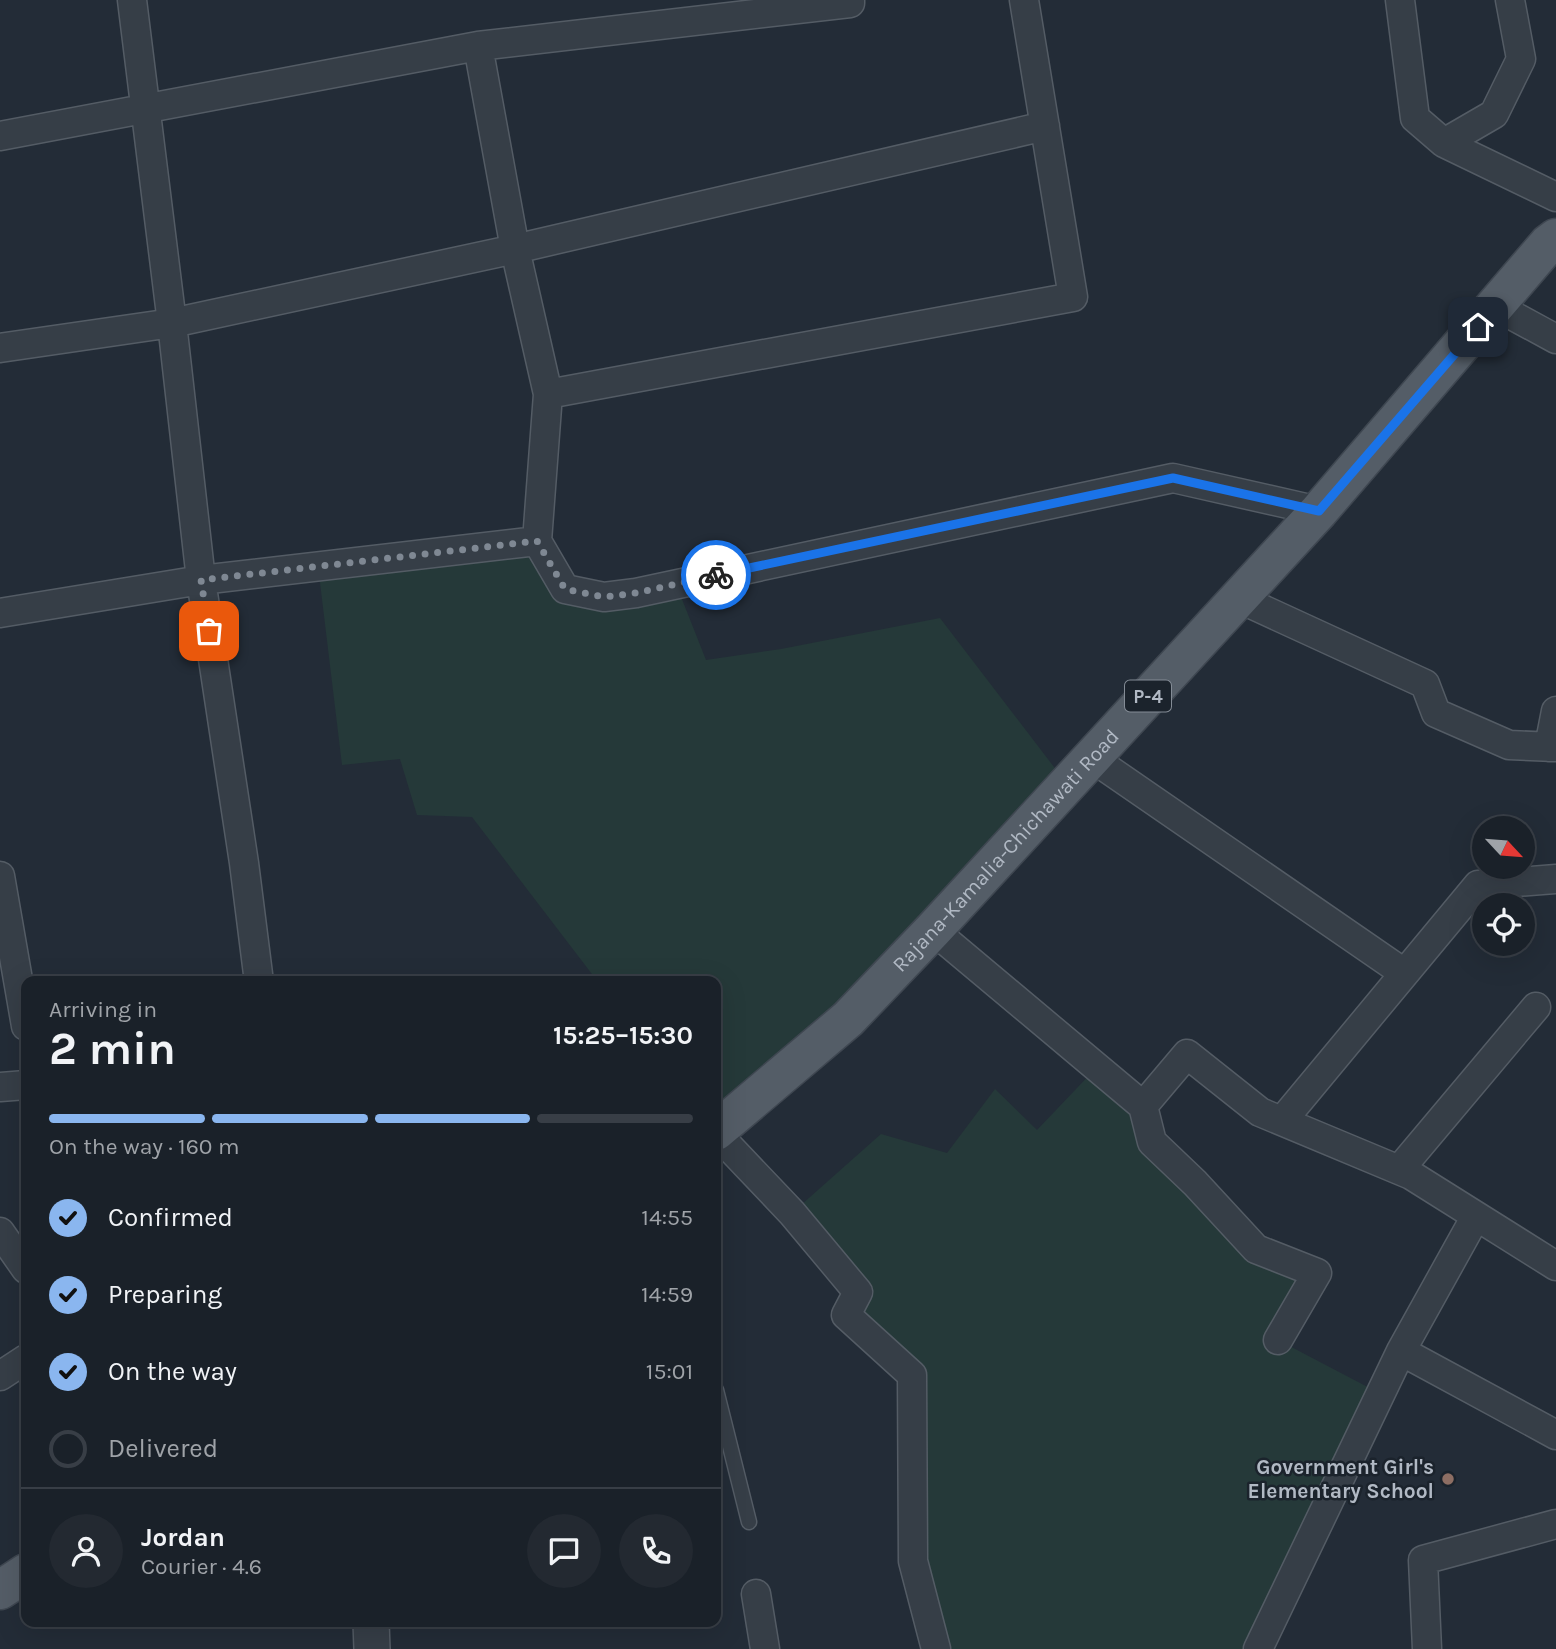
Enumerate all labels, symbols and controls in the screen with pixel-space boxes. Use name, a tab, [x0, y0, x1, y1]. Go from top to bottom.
pin	[1448, 297, 1508, 357]
icon: home	[1459, 308, 1497, 346]
courier	[681, 540, 751, 610]
icon: bike	[697, 556, 735, 594]
pin	[179, 601, 239, 661]
icon: bag	[190, 612, 228, 650]
road number: P-4	[1125, 680, 1171, 712]
street label: Rajana-Kamalia-Chichawati Road	[888, 724, 1124, 977]
north arrow	[1472, 816, 1535, 878]
map controls	[1472, 816, 1535, 956]
button: locate	[1472, 893, 1535, 956]
text: Arriving in	[49, 996, 157, 1023]
text: 15:25–15:30	[553, 1020, 693, 1051]
text: 2 min	[49, 1022, 176, 1076]
text: On the way · 160 m	[49, 1133, 239, 1160]
icon: check	[49, 1199, 87, 1237]
text: Confirmed	[108, 1202, 233, 1233]
text: 14:55	[641, 1204, 693, 1231]
icon: check	[49, 1276, 87, 1314]
text: Preparing	[108, 1279, 222, 1310]
text: 14:59	[641, 1281, 693, 1308]
icon: check	[49, 1353, 87, 1391]
text: On the way	[108, 1356, 237, 1387]
text: 15:01	[646, 1358, 693, 1385]
text: Delivered	[108, 1433, 218, 1464]
place label: Government Girl's Elementary School	[1248, 1455, 1434, 1503]
marker: Government Girl's Elementary School	[1440, 1471, 1456, 1487]
button: person	[49, 1514, 123, 1588]
button: chat	[527, 1514, 601, 1588]
button: phone	[619, 1514, 693, 1588]
text: Jordan	[141, 1522, 225, 1553]
text: Courier · 4.6	[141, 1553, 262, 1580]

